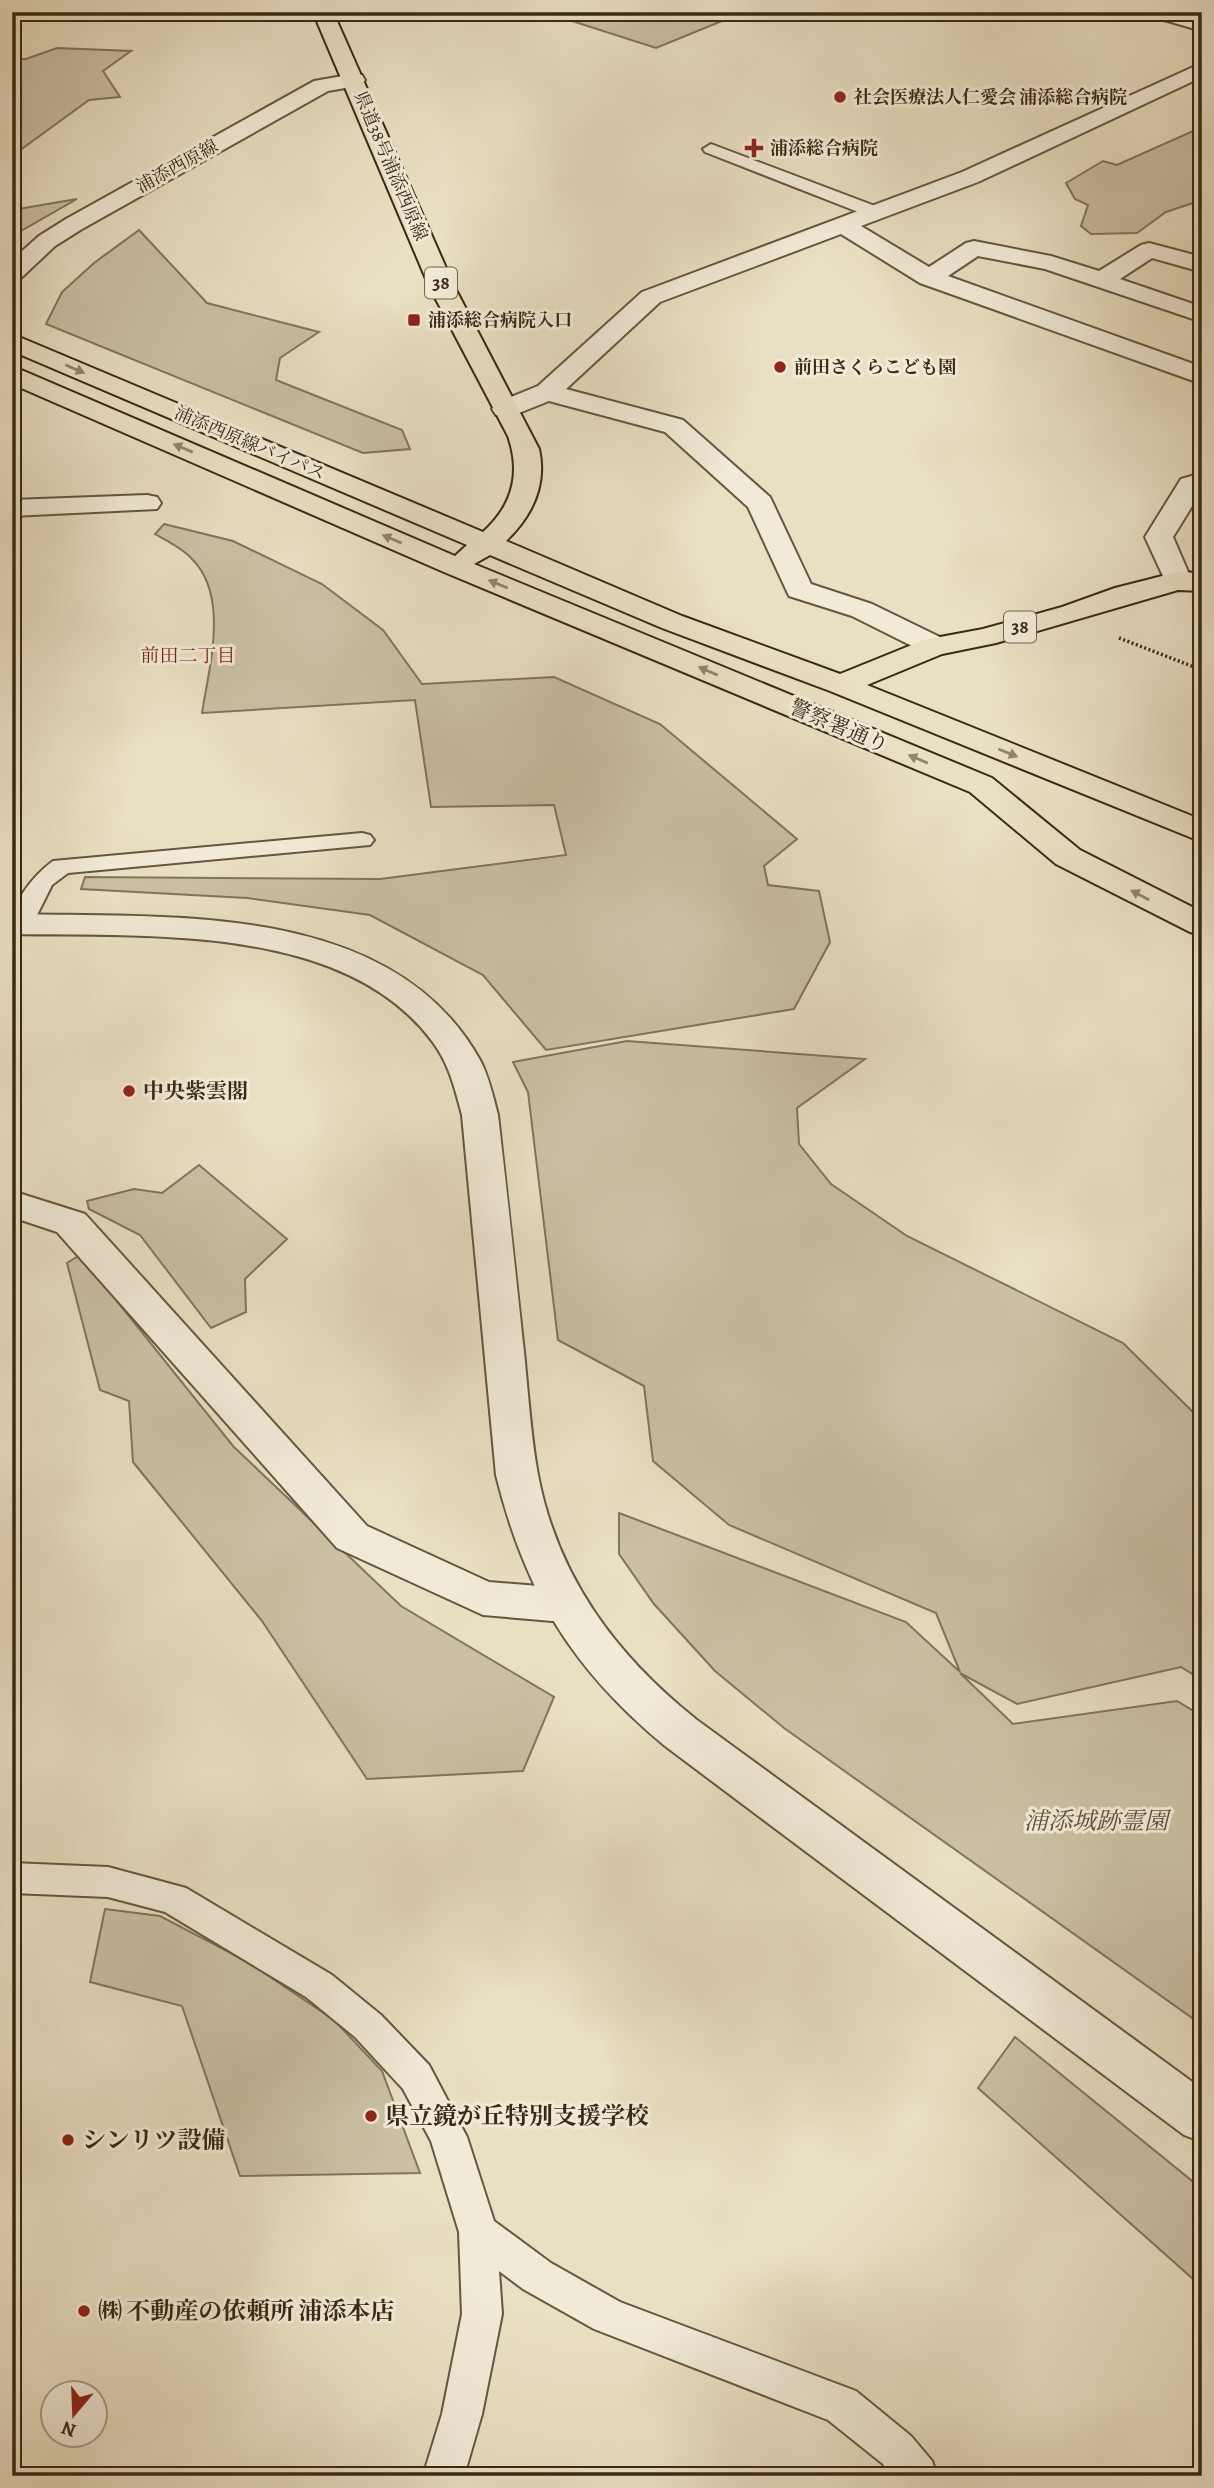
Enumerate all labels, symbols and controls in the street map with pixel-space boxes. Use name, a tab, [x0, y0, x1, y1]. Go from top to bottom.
place label: 社会医療法人仁愛会 浦添総合病院	[854, 85, 1127, 109]
street label: 県道38号浦添西原線	[349, 88, 433, 244]
marker: 社会医療法人仁愛会 浦添総合病院	[832, 89, 848, 105]
street label: 浦添西原線	[132, 134, 222, 198]
place label: 浦添総合病院	[770, 136, 878, 160]
marker: 浦添総合病院	[744, 138, 764, 158]
road number: 38	[425, 268, 457, 298]
place label: 浦添総合病院入口	[428, 308, 572, 332]
marker: 浦添総合病院入口	[406, 312, 422, 328]
place label: 前田さくらこども園	[794, 355, 956, 379]
marker: 前田さくらこども園	[772, 359, 788, 375]
one-way arrow	[65, 363, 85, 375]
street label: 浦添西原線バイパス	[171, 400, 329, 486]
one-way arrow	[173, 442, 193, 454]
one-way arrow	[381, 533, 402, 544]
one-way arrow	[487, 578, 508, 589]
road number: 38	[1004, 612, 1036, 642]
district label: 前田二丁目	[140, 643, 236, 669]
one-way arrow	[697, 665, 718, 676]
street label: 警察署通り	[785, 693, 893, 759]
one-way arrow	[998, 748, 1019, 759]
one-way arrow	[907, 753, 928, 764]
one-way arrow	[1131, 889, 1150, 901]
place label: 中央紫雲閣	[143, 1077, 248, 1105]
marker: 中央紫雲閣	[121, 1083, 137, 1099]
park label: 浦添城跡霊園	[1024, 1805, 1172, 1837]
place label: 県立鏡が丘特別支援学校	[385, 2100, 649, 2132]
marker: 県立鏡が丘特別支援学校	[363, 2108, 379, 2124]
place label: シンリツ設備	[82, 2124, 225, 2156]
marker: シンリツ設備	[60, 2132, 76, 2148]
place label: ㈱ 不動産の依頼所 浦添本店	[98, 2295, 394, 2327]
marker: ㈱ 不動産の依頼所 浦添本店	[76, 2303, 92, 2319]
north arrow	[38, 2380, 108, 2450]
text: N	[58, 2415, 80, 2444]

